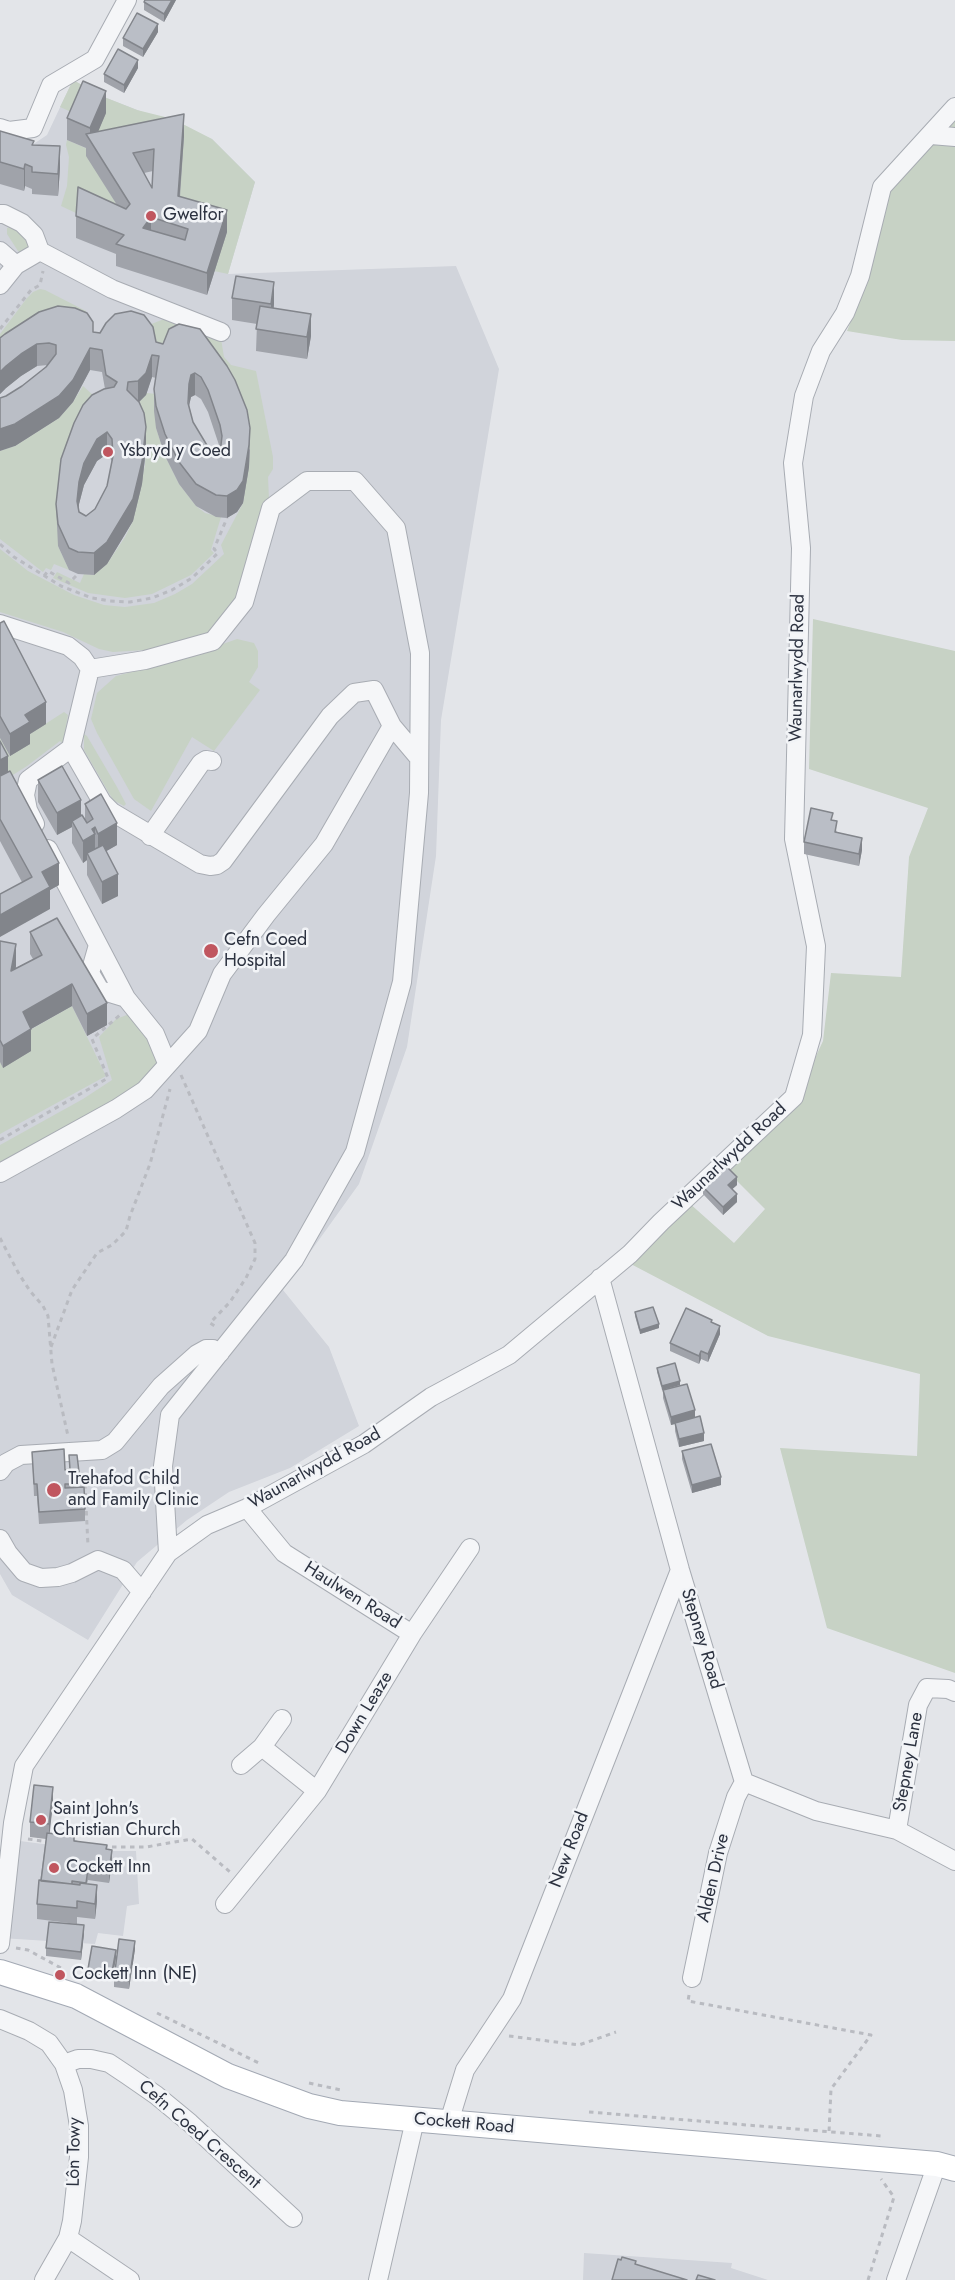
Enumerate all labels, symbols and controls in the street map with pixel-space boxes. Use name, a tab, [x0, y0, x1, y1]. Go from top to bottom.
place label: Gwelfor	[163, 205, 224, 227]
marker: Gwelfor	[144, 209, 158, 223]
place label: Ysbryd y Coed	[120, 441, 231, 463]
marker: Ysbryd y Coed	[101, 445, 115, 459]
street label: Waunarlwydd Road	[786, 594, 810, 742]
place label: Cefn Coed Hospital	[224, 930, 307, 972]
marker: Cefn Coed Hospital	[202, 942, 220, 960]
street label: Waunarlwydd Road	[669, 1099, 791, 1215]
street label: Waunarlwydd Road	[245, 1424, 385, 1514]
place label: Trehafod Child and Family Clinic	[68, 1469, 199, 1512]
marker: Trehafod Child and Family Clinic	[45, 1481, 63, 1499]
street label: Haulwen Road	[300, 1558, 404, 1634]
street label: Stepney Road	[675, 1586, 727, 1692]
street label: Down Leaze	[332, 1668, 398, 1758]
street label: Stepney Lane	[890, 1710, 928, 1814]
place label: Saint John's Christian Church	[53, 1799, 181, 1842]
street label: New Road	[546, 1809, 594, 1891]
marker: Saint John's Christian Church	[34, 1813, 48, 1827]
street label: Alden Drive	[693, 1832, 735, 1924]
place label: Cockett Inn	[66, 1857, 151, 1879]
marker: Cockett Inn	[47, 1861, 61, 1875]
place label: Cockett Inn (NE)	[72, 1964, 197, 1986]
marker: Cockett Inn (NE)	[53, 1968, 67, 1982]
street label: Cefn Coed Crescent	[133, 2076, 265, 2194]
street label: Cockett Road	[413, 2109, 515, 2139]
street label: Lôn Towy	[64, 2117, 86, 2187]

